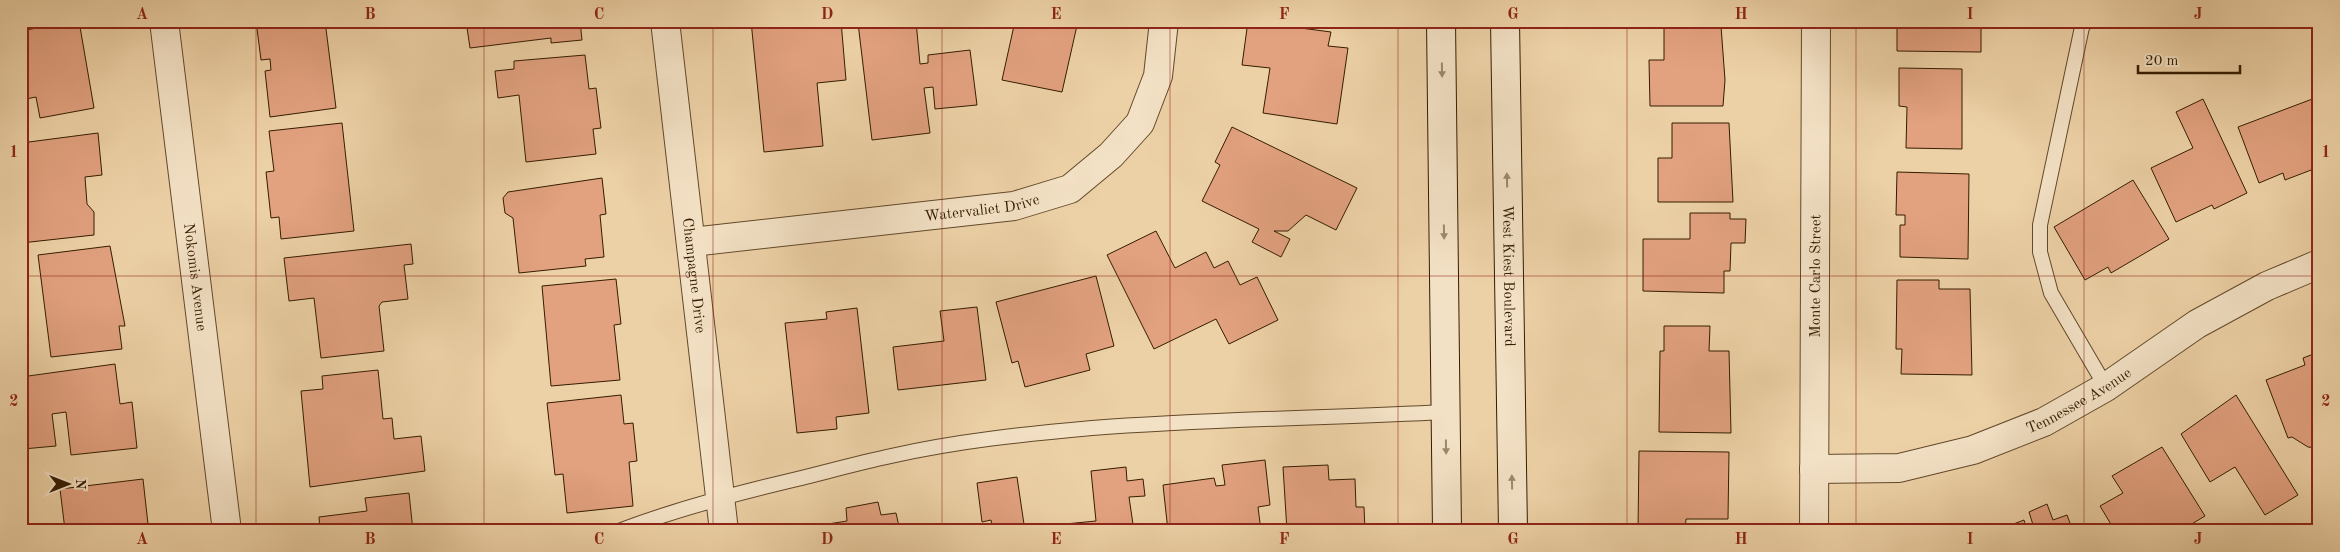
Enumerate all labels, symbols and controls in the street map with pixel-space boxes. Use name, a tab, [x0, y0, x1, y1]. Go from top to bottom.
text: A	[136, 7, 148, 23]
text: B	[364, 7, 376, 23]
text: C	[594, 7, 604, 23]
text: D	[821, 7, 833, 23]
text: E	[1050, 7, 1062, 23]
text: F	[1279, 7, 1290, 23]
text: G	[1507, 7, 1519, 23]
text: H	[1734, 7, 1748, 23]
text: I	[1966, 7, 1974, 23]
text: J	[2194, 7, 2203, 23]
scale bar	[2138, 42, 2240, 74]
text: 20 m	[2145, 54, 2179, 69]
one-way arrow	[1438, 62, 1446, 78]
text: 1	[9, 145, 19, 161]
text: 1	[2321, 145, 2331, 161]
one-way arrow	[1503, 171, 1511, 187]
street label: Watervaliet Drive	[924, 193, 1042, 225]
street label: West Kiest Boulevard	[1499, 205, 1516, 347]
street label: Monte Carlo Street	[1809, 214, 1824, 338]
street label: Champagne Drive	[679, 217, 707, 334]
street label: Nokomis Avenue	[180, 222, 208, 332]
one-way arrow	[1440, 225, 1448, 241]
street label: Tennessee Avenue	[2024, 366, 2135, 437]
text: 2	[9, 394, 19, 410]
text: 2	[2321, 394, 2331, 410]
one-way arrow	[1442, 440, 1450, 456]
north arrow	[42, 460, 92, 510]
one-way arrow	[1508, 474, 1516, 490]
text: N	[73, 479, 87, 490]
text: A	[136, 532, 148, 548]
text: B	[364, 532, 376, 548]
text: C	[594, 532, 604, 548]
text: D	[821, 532, 833, 548]
text: E	[1050, 532, 1062, 548]
text: F	[1279, 532, 1290, 548]
text: G	[1507, 532, 1519, 548]
text: H	[1734, 532, 1748, 548]
text: I	[1966, 532, 1974, 548]
text: J	[2194, 532, 2203, 548]

